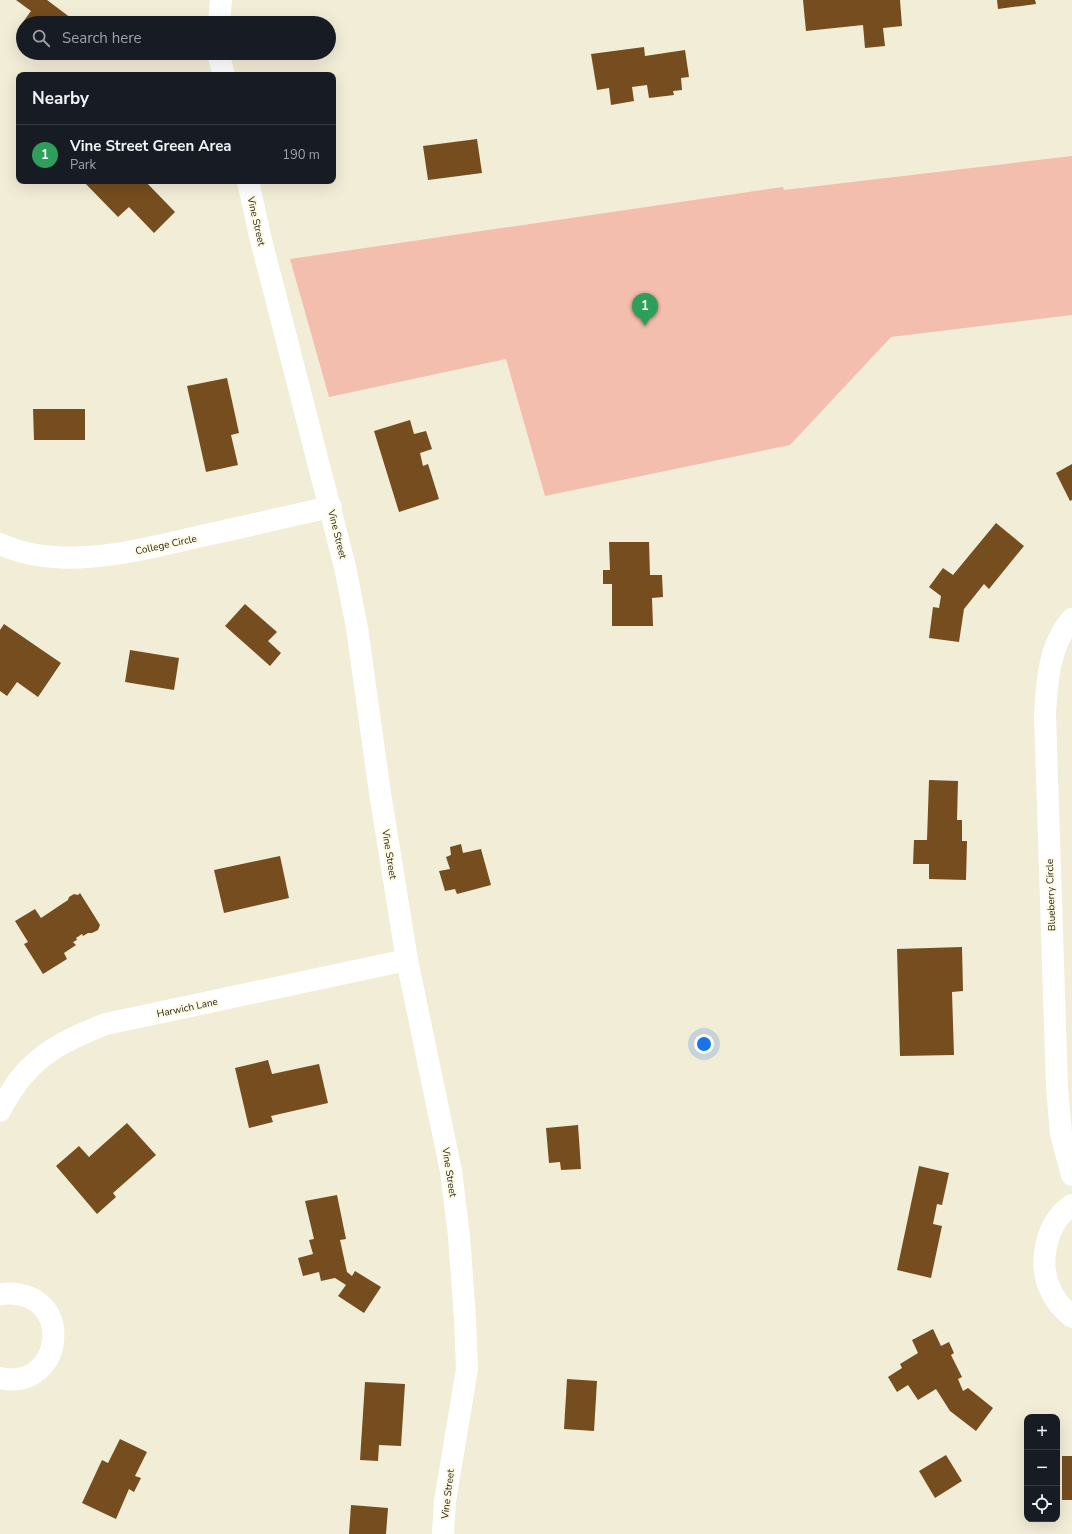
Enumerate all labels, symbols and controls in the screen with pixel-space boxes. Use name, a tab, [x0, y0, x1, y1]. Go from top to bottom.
search box	[16, 16, 336, 60]
icon: search	[30, 27, 52, 49]
text: Search here	[62, 28, 142, 48]
text: Nearby	[32, 87, 89, 110]
text: Vine Street Green Area	[70, 136, 232, 156]
text: 1	[41, 146, 49, 164]
text: 190 m	[282, 146, 320, 164]
text: Park	[70, 156, 96, 174]
street label: Vine Street	[243, 194, 269, 248]
pin: 1	[632, 293, 658, 326]
street label: Vine Street	[324, 507, 350, 561]
street label: College Circle	[134, 532, 198, 558]
street label: Vine Street	[378, 827, 400, 880]
street label: Blueberry Circle	[1043, 859, 1059, 931]
street label: Harwich Lane	[155, 995, 219, 1021]
your location	[694, 1034, 714, 1054]
street label: Vine Street	[438, 1145, 460, 1198]
map controls	[1024, 1414, 1060, 1522]
button: +	[1024, 1414, 1060, 1450]
button: −	[1024, 1450, 1060, 1486]
street label: Vine Street	[438, 1468, 458, 1521]
button: locate	[1024, 1486, 1060, 1522]

